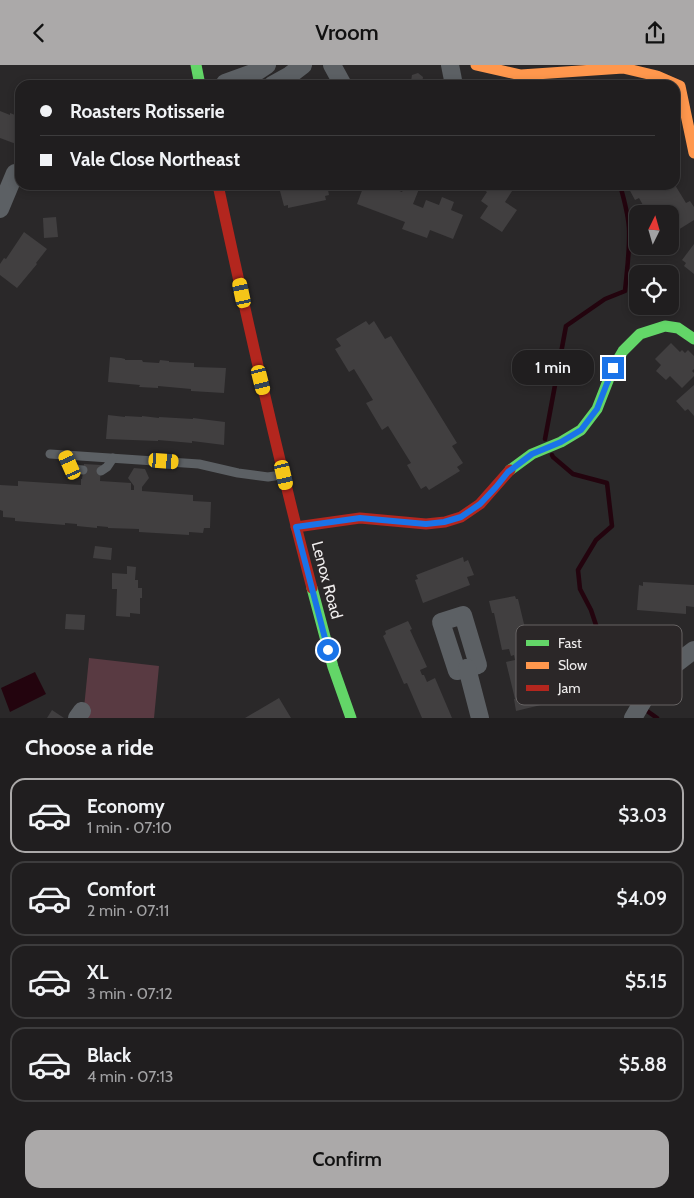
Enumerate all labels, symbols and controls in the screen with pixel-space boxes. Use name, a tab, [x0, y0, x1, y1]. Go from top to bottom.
icon: back	[25, 19, 53, 47]
text: Vroom	[315, 19, 379, 46]
icon: share	[641, 19, 669, 47]
text: Roasters Rotisserie	[70, 100, 225, 123]
text: Vale Close Northeast	[70, 148, 240, 171]
north arrow	[629, 205, 679, 255]
map controls	[629, 205, 679, 315]
button: locate	[629, 265, 679, 315]
car	[231, 277, 252, 309]
callout: 1 min	[513, 351, 596, 385]
route end	[602, 357, 624, 379]
text: 1 min	[535, 358, 571, 377]
car	[250, 364, 271, 396]
car	[57, 448, 82, 482]
car	[148, 452, 179, 470]
car	[273, 459, 294, 491]
street label: Lenox Road	[308, 539, 346, 621]
legend	[516, 625, 682, 705]
text: Fast	[558, 634, 582, 652]
route start	[317, 639, 339, 661]
text: Slow	[558, 656, 587, 674]
text: Jam	[557, 679, 580, 697]
text: Choose a ride	[25, 734, 154, 761]
icon: car	[27, 793, 72, 838]
text: Economy	[87, 795, 165, 818]
text: $3.03	[618, 804, 667, 827]
text: 1 min · 07:10	[87, 818, 172, 837]
icon: car	[27, 876, 72, 921]
text: Comfort	[87, 878, 156, 901]
text: $4.09	[617, 887, 667, 910]
text: 2 min · 07:11	[87, 901, 169, 920]
icon: car	[27, 959, 72, 1004]
text: XL	[87, 961, 108, 984]
text: $5.15	[625, 970, 667, 993]
text: 3 min · 07:12	[87, 984, 173, 1003]
icon: car	[27, 1042, 72, 1087]
text: Black	[87, 1044, 131, 1067]
text: $5.88	[619, 1053, 667, 1076]
text: 4 min · 07:13	[87, 1067, 173, 1086]
button: Confirm	[25, 1130, 669, 1188]

